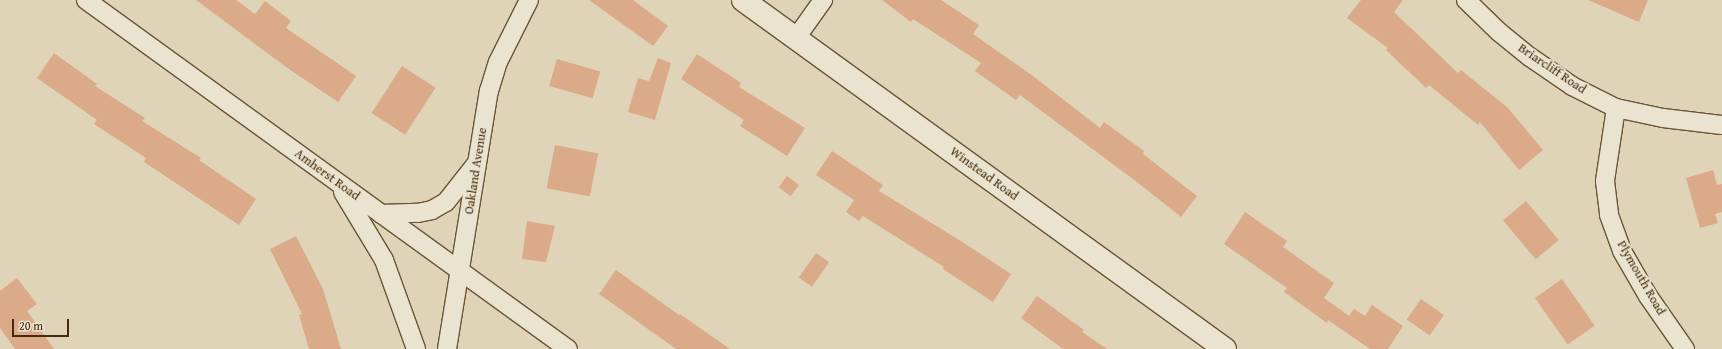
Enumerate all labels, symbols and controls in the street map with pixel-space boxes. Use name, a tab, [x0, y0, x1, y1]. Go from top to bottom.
street label: Briarcliff Road	[1515, 40, 1589, 98]
street label: Oakland Avenue	[461, 127, 491, 215]
street label: Winstead Road	[947, 144, 1021, 204]
street label: Amherst Road	[291, 146, 363, 204]
street label: Plymouth Road	[1613, 238, 1669, 318]
scale bar	[14, 311, 71, 337]
text: 20 m	[19, 317, 43, 334]

